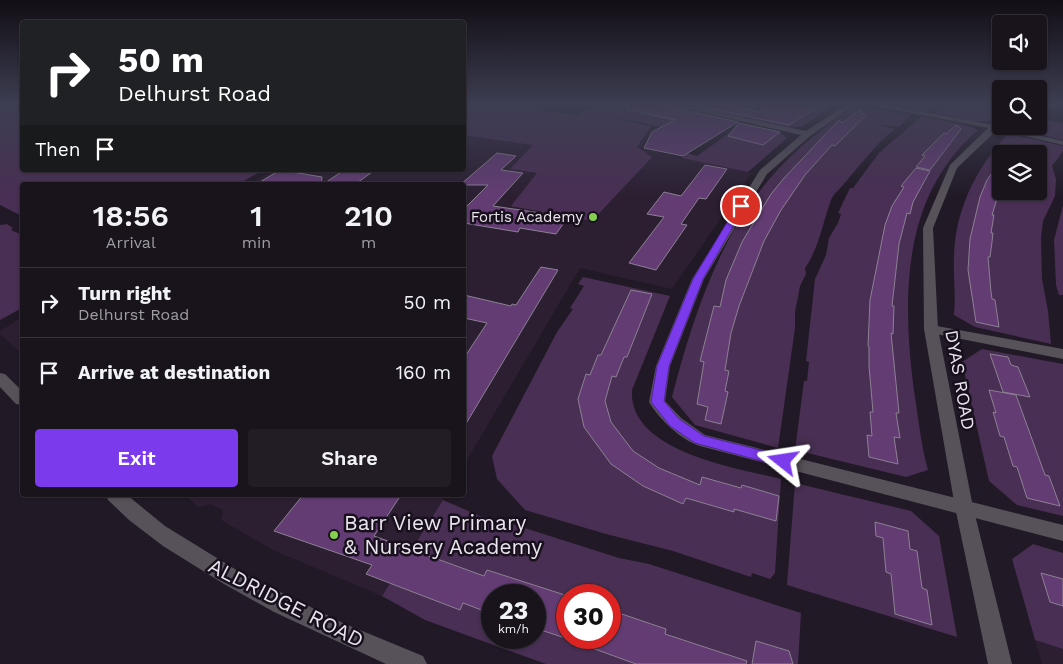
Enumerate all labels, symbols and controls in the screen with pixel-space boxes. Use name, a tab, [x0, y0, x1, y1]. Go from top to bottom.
map controls	[992, 15, 1047, 200]
button: sound	[992, 15, 1047, 70]
text: 50 m	[118, 39, 204, 81]
icon: right	[35, 40, 100, 105]
button: search	[992, 80, 1047, 135]
text: Delhurst Road	[118, 81, 271, 106]
icon: arrive	[91, 135, 119, 163]
text: Then	[35, 138, 81, 161]
button: layers	[992, 145, 1047, 200]
pin	[720, 185, 762, 227]
icon: arrive	[727, 192, 755, 220]
text: 18:56	[93, 198, 169, 233]
text: 1	[250, 198, 263, 233]
text: 210	[344, 198, 393, 233]
place label: Fortis Academy	[471, 208, 583, 226]
marker: Fortis Academy	[587, 211, 599, 223]
text: Arrival	[106, 233, 156, 252]
text: min	[242, 233, 271, 252]
text: m	[361, 233, 376, 252]
text: Turn right	[78, 282, 171, 305]
icon: right	[35, 289, 63, 317]
text: 50 m	[404, 291, 451, 314]
text: Delhurst Road	[78, 305, 189, 324]
street label: DYAS ROAD	[941, 328, 980, 431]
icon: arrive	[35, 359, 63, 387]
text: Arrive at destination	[78, 361, 270, 384]
text: 160 m	[396, 361, 451, 384]
button: Exit	[35, 429, 238, 487]
button: Share	[248, 429, 451, 487]
position arrow	[756, 434, 808, 486]
place label: Barr View Primary & Nursery Academy	[344, 510, 542, 559]
marker: Barr View Primary & Nursery Academy	[328, 529, 340, 541]
street label: ALDRIDGE ROAD	[204, 553, 368, 652]
speed limit sign: 30	[556, 584, 621, 649]
text: 23	[499, 596, 528, 625]
text: km/h	[498, 622, 529, 636]

